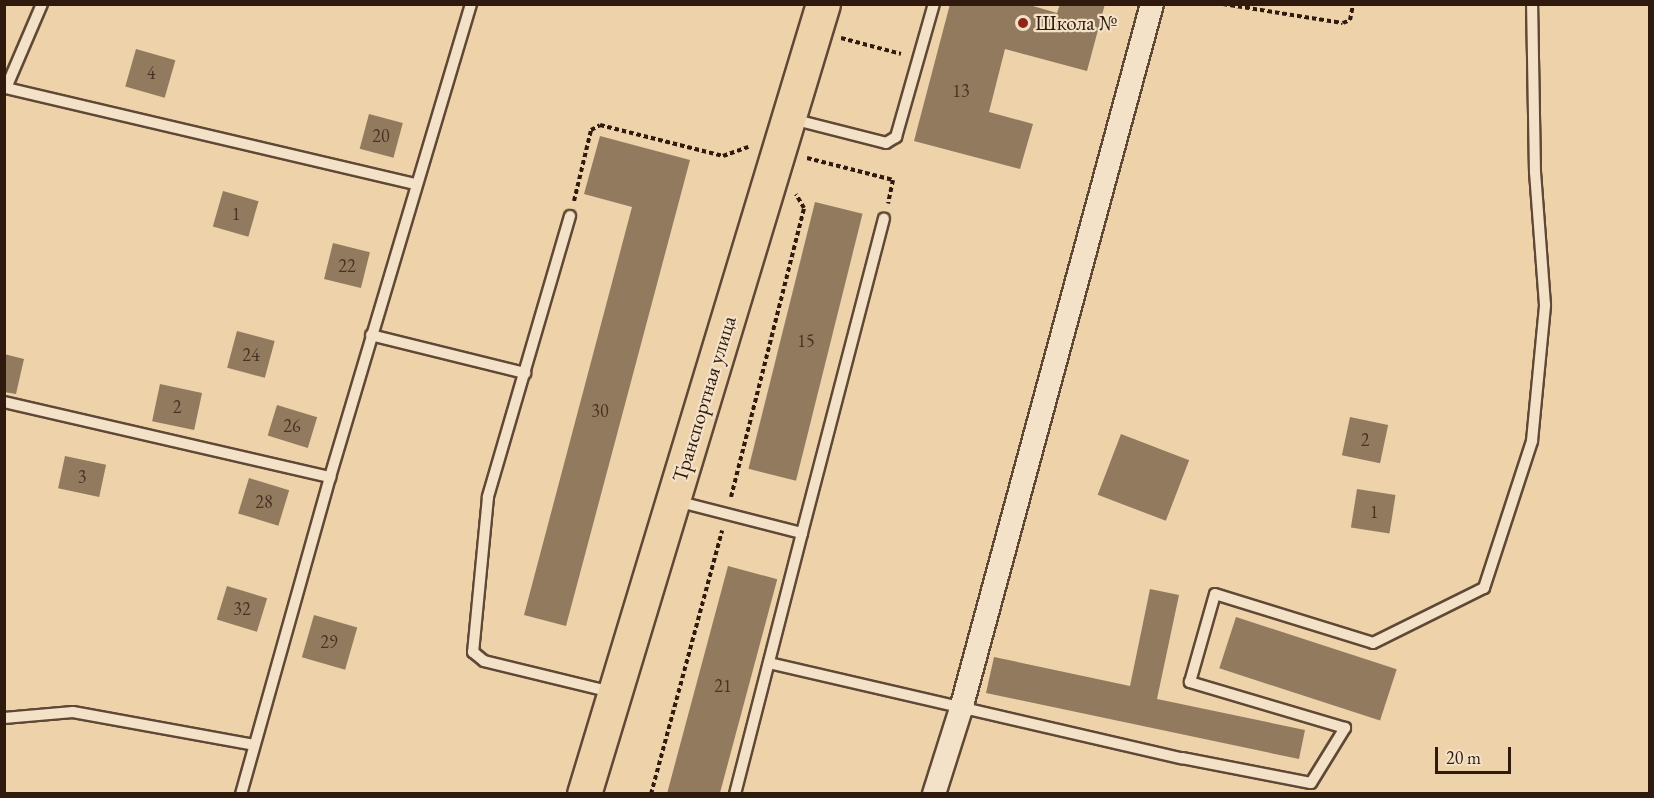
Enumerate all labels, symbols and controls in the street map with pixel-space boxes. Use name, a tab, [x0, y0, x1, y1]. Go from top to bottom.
place label: Школа №	[1035, 10, 1117, 36]
marker: Школа №	[1016, 16, 1030, 30]
house number: 4	[147, 62, 155, 84]
house number: 13	[952, 80, 970, 102]
house number: 20	[372, 125, 390, 147]
house number: 1	[232, 203, 240, 225]
house number: 22	[338, 255, 356, 277]
street label: Транспортная улица	[667, 313, 741, 485]
house number: 15	[797, 330, 815, 352]
house number: 24	[242, 344, 260, 366]
house number: 2	[173, 396, 181, 418]
house number: 30	[591, 400, 609, 422]
house number: 26	[283, 415, 301, 437]
house number: 2	[1361, 429, 1369, 451]
house number: 3	[78, 466, 86, 488]
house number: 28	[255, 491, 273, 513]
house number: 1	[1370, 501, 1378, 523]
house number: 32	[233, 598, 251, 620]
house number: 29	[320, 631, 338, 653]
house number: 21	[714, 675, 732, 697]
scale bar	[1438, 735, 1514, 773]
text: 20 m	[1446, 746, 1481, 769]

